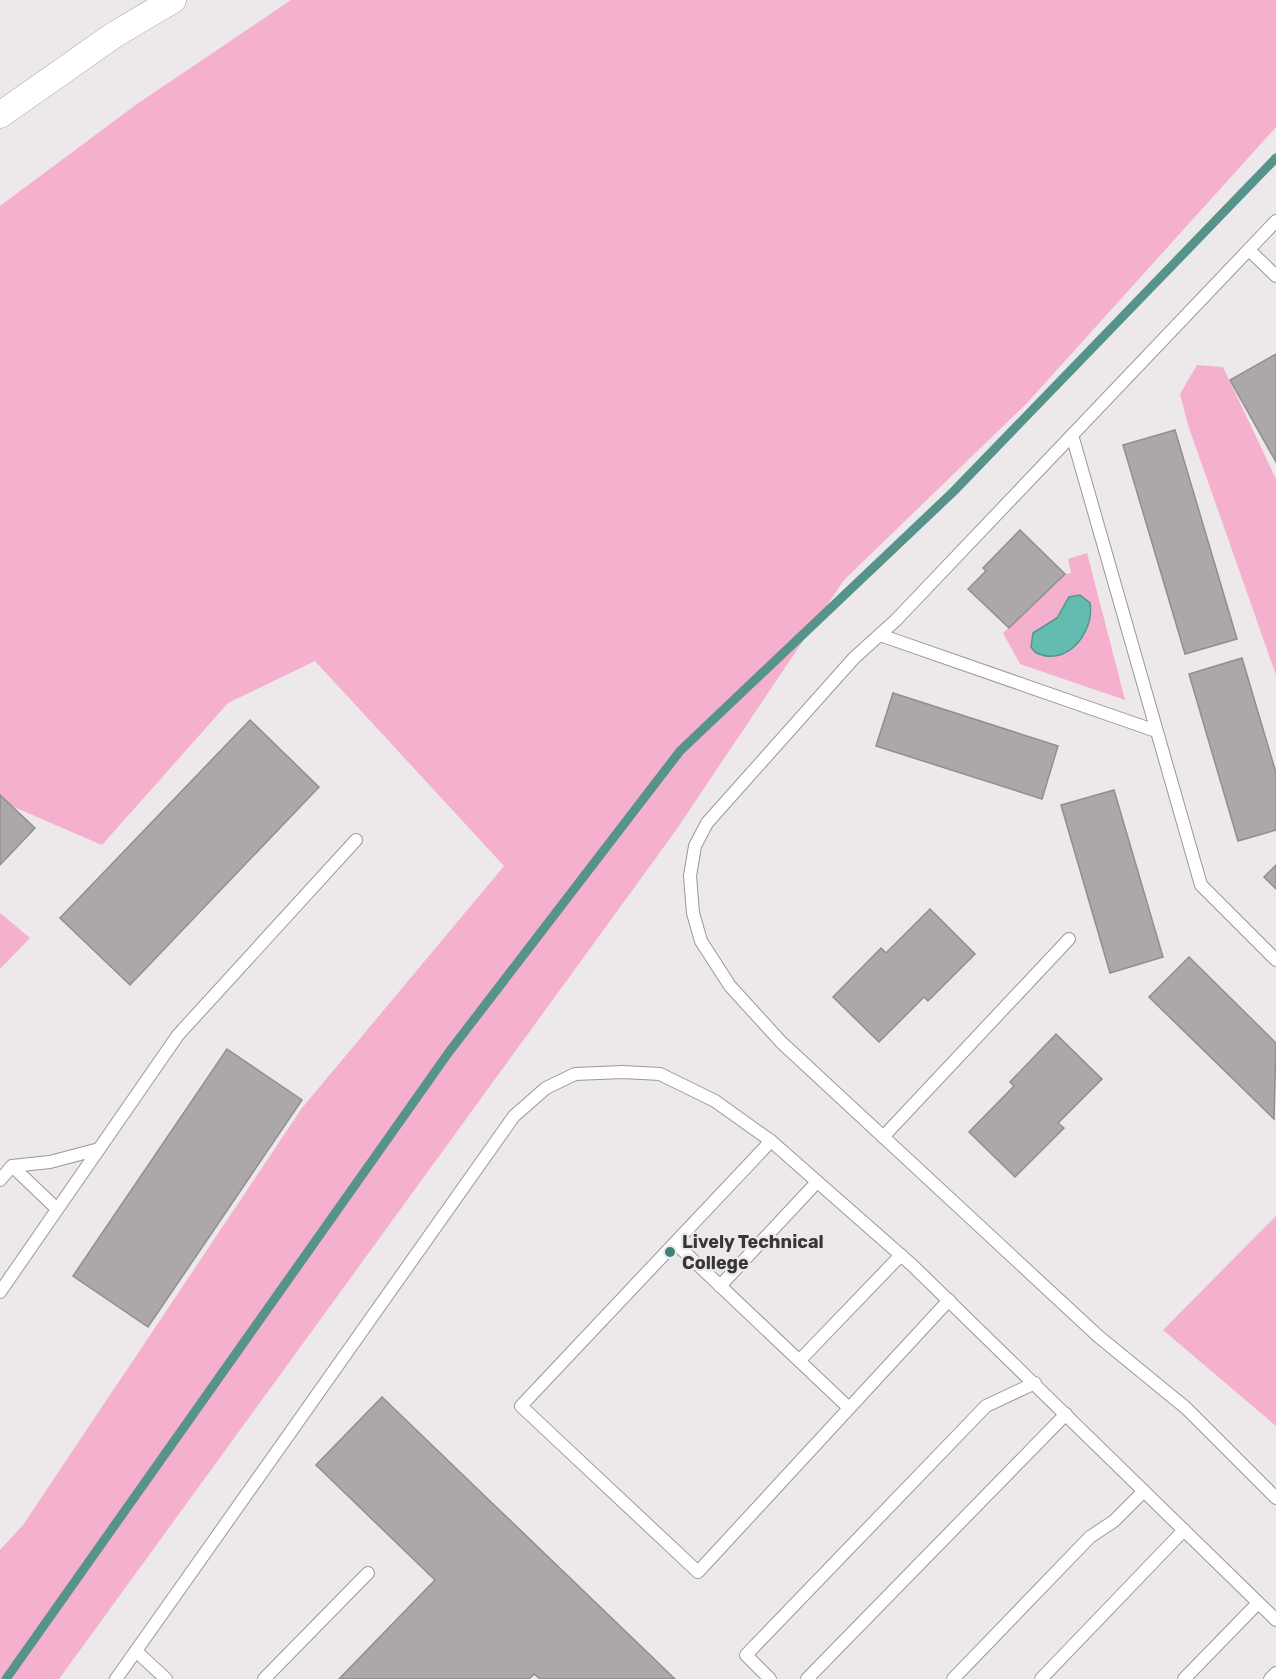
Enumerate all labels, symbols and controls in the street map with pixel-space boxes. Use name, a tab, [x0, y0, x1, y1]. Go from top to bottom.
place label: Lively Technical College	[682, 1231, 824, 1274]
marker: Lively Technical College	[663, 1245, 677, 1259]

